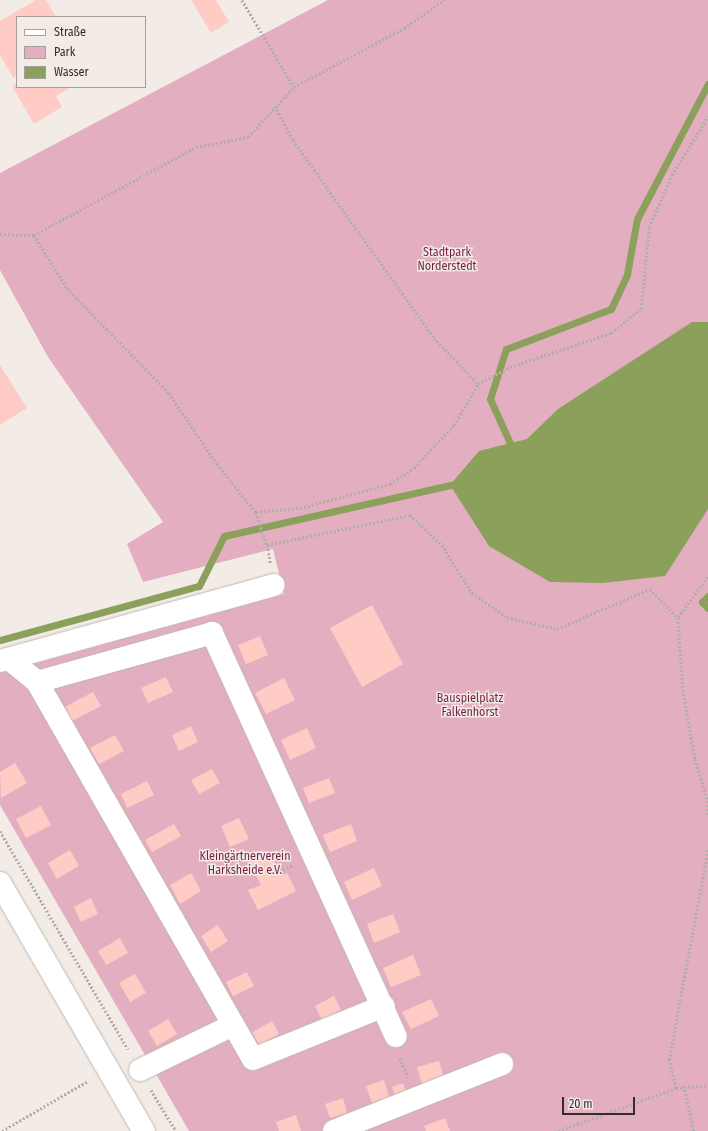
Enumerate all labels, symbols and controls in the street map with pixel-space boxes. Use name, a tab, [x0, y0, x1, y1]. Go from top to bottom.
legend	[16, 16, 146, 88]
text: Straße	[54, 25, 86, 39]
text: Park	[54, 45, 75, 59]
text: Wasser	[54, 65, 89, 79]
park label: Stadtpark Norderstedt	[418, 246, 476, 274]
park label: Bauspielplatz Falkenhorst	[437, 692, 503, 720]
park label: Kleingärtnerverein Harksheide e.V.	[200, 850, 290, 878]
scale bar	[564, 1089, 637, 1115]
text: 20 m	[569, 1097, 593, 1111]

